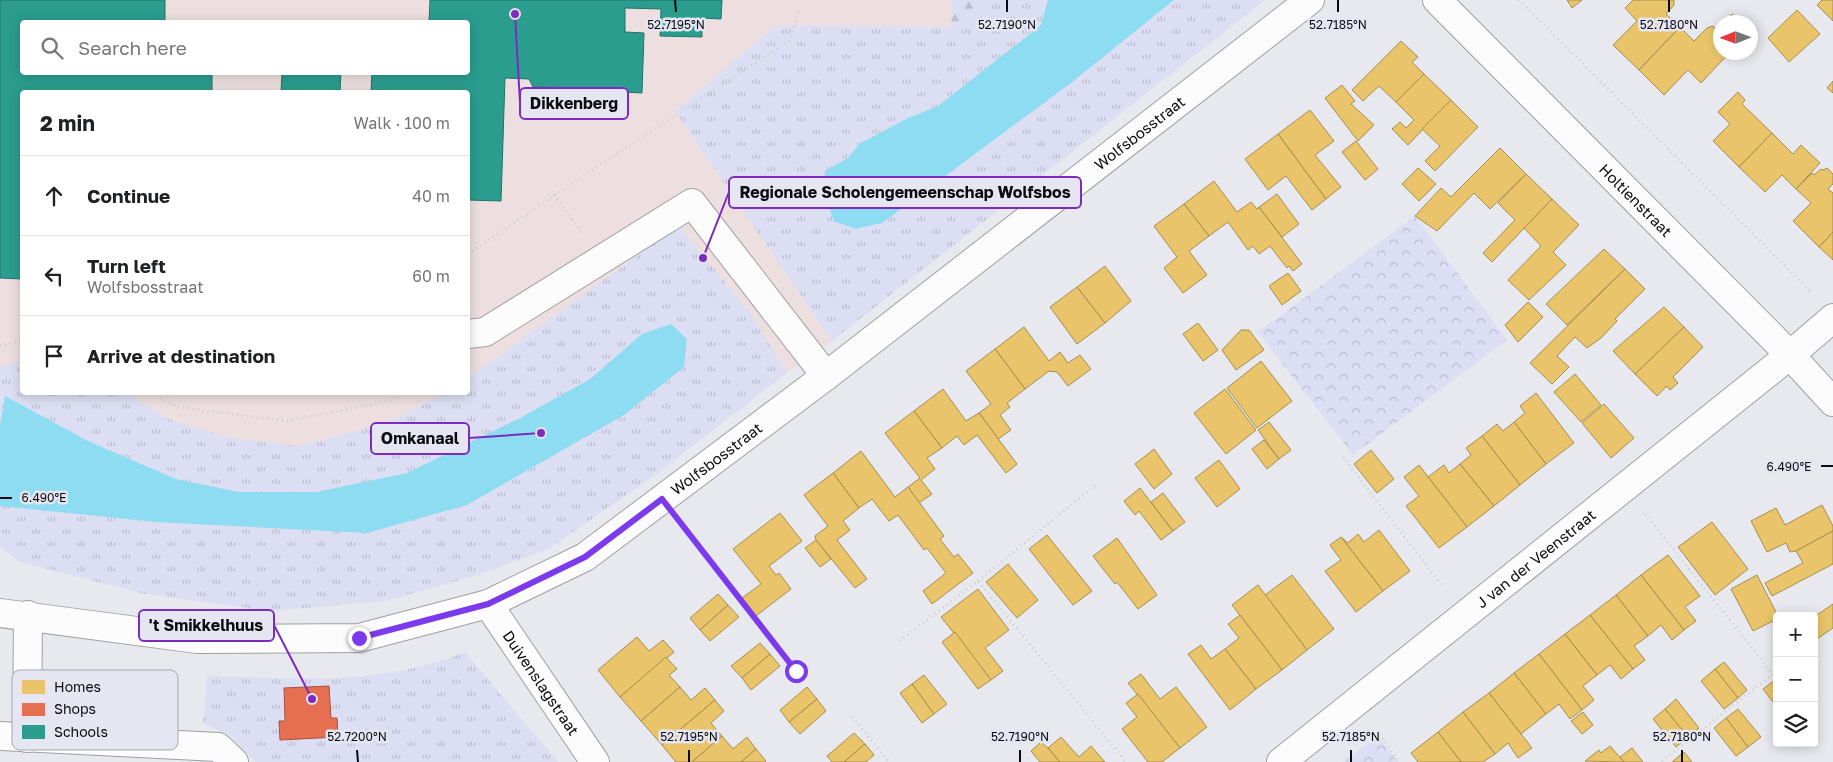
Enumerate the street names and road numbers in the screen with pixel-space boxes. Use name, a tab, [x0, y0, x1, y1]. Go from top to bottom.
street label: Wolfsbosstraat	[1091, 92, 1188, 173]
street label: Holtienstraat	[1596, 160, 1676, 240]
street label: Wolfsbosstraat	[667, 418, 765, 499]
street label: J van der Veenstraat	[1472, 505, 1599, 611]
street label: Duivenslagstraat	[499, 627, 583, 738]

